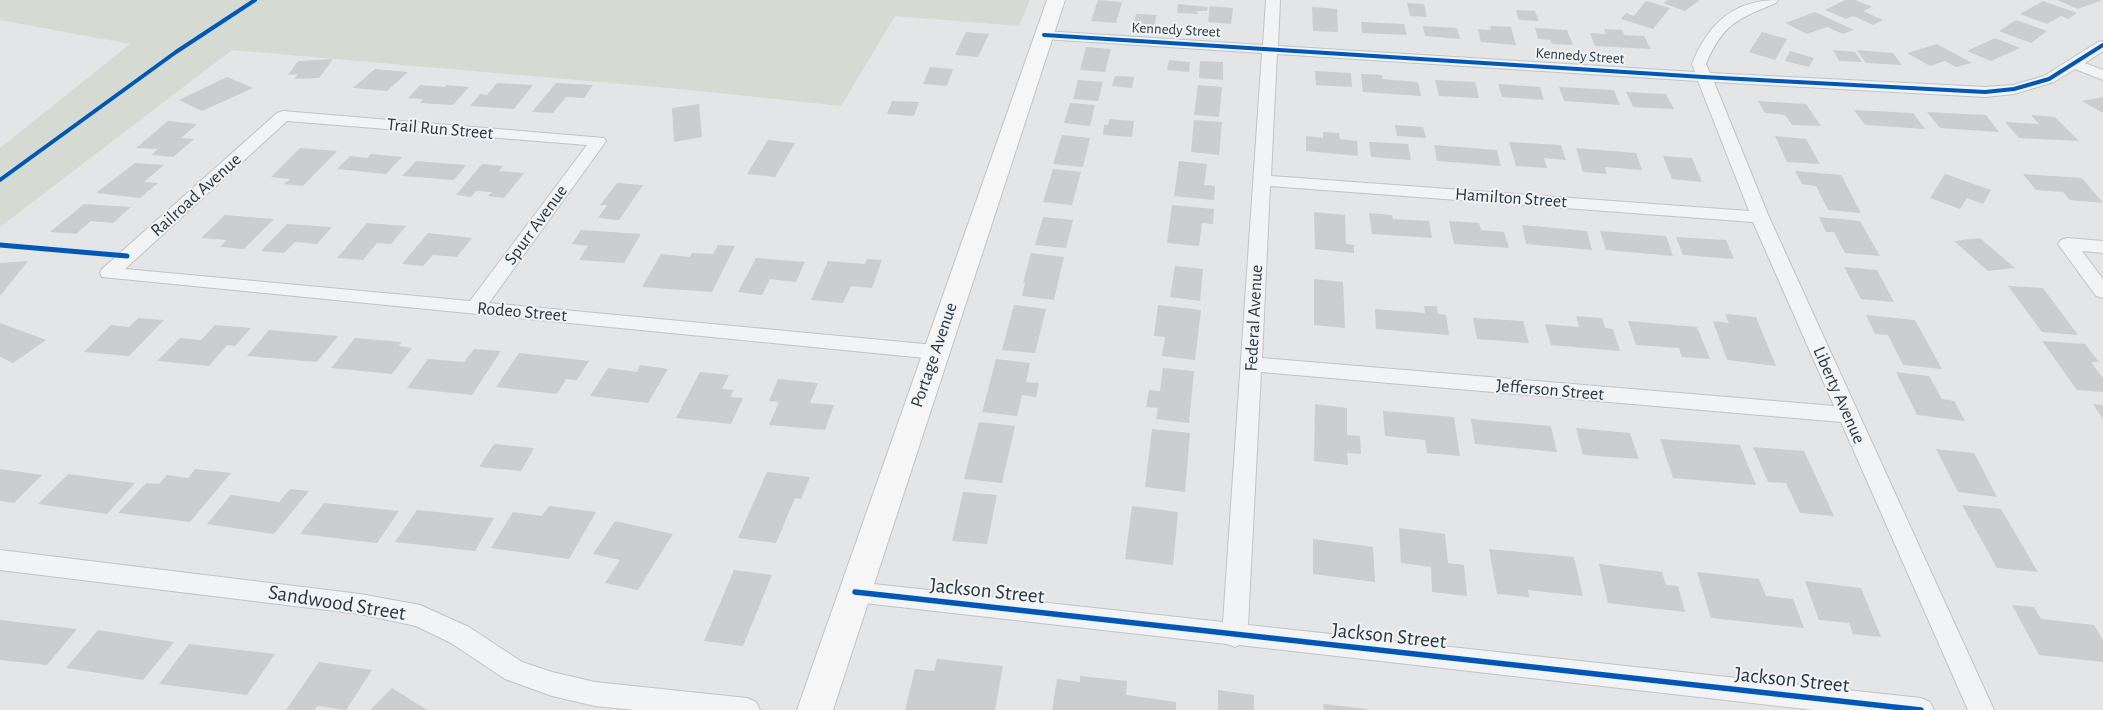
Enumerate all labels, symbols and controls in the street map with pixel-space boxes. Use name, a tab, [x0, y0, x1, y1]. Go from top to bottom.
street label: Kennedy Street	[1131, 19, 1221, 41]
street label: Kennedy Street	[1535, 44, 1625, 68]
street label: Trail Run Street	[386, 114, 494, 144]
street label: Railroad Avenue	[146, 149, 246, 241]
street label: Spurr Avenue	[500, 181, 572, 269]
street label: Hamilton Street	[1454, 183, 1568, 213]
street label: Federal Avenue	[1240, 264, 1268, 372]
street label: Rodeo Street	[476, 297, 568, 327]
street label: Portage Avenue	[906, 300, 962, 410]
street label: Liberty Avenue	[1808, 343, 1870, 447]
street label: Jefferson Street	[1495, 375, 1605, 405]
street label: Jackson Street	[928, 572, 1046, 610]
street label: Sandwood Street	[266, 580, 408, 626]
street label: Jackson Street	[1330, 617, 1448, 655]
street label: Jackson Street	[1733, 661, 1851, 699]

